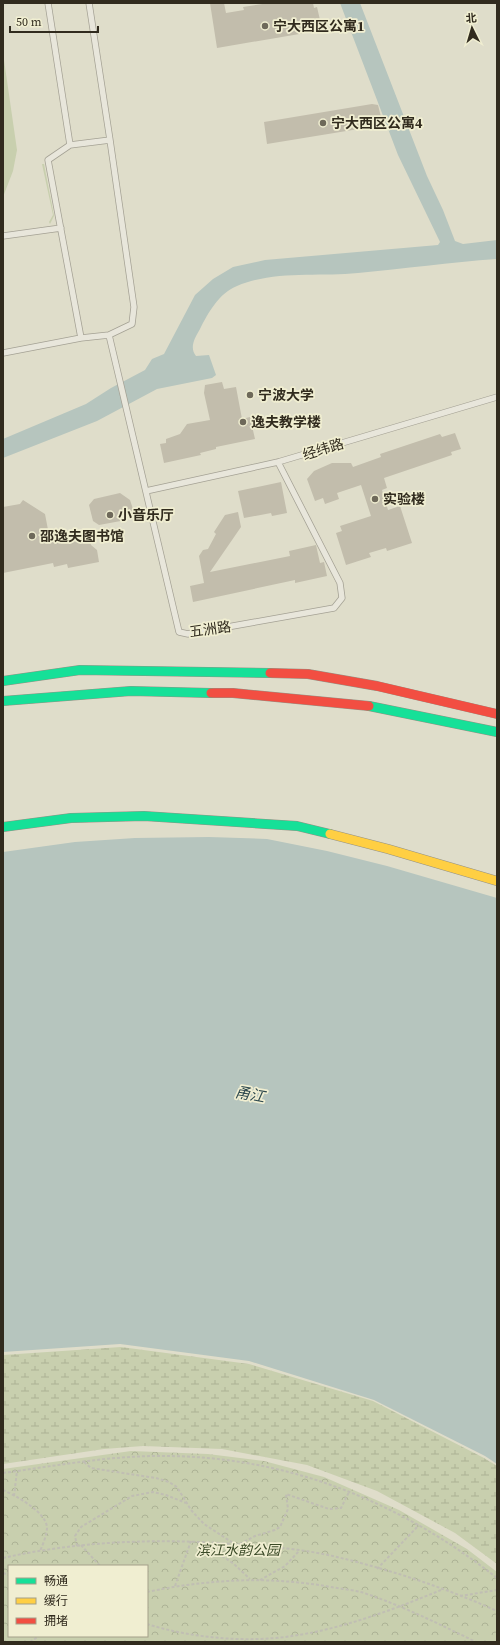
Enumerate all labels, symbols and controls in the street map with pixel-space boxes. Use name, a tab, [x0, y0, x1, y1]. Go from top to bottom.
scale bar	[10, 8, 98, 34]
north arrow	[452, 8, 492, 48]
text: 北	[465, 11, 477, 26]
text: 50 m	[16, 14, 42, 30]
place label: 宁大西区公寓1	[273, 16, 365, 36]
marker: 宁大西区公寓1	[260, 21, 270, 31]
place label: 宁大西区公寓4	[331, 113, 423, 133]
marker: 宁大西区公寓4	[318, 118, 328, 128]
place label: 宁波大学	[258, 385, 314, 405]
marker: 宁波大学	[245, 390, 255, 400]
place label: 逸夫教学楼	[251, 412, 321, 432]
marker: 逸夫教学楼	[238, 417, 248, 427]
street label: 经纬路	[300, 433, 346, 465]
place label: 实验楼	[383, 489, 425, 509]
marker: 实验楼	[370, 494, 380, 504]
place label: 小音乐厅	[118, 505, 174, 525]
marker: 小音乐厅	[105, 510, 115, 520]
place label: 邵逸夫图书馆	[40, 526, 124, 546]
marker: 邵逸夫图书馆	[27, 531, 37, 541]
street label: 五洲路	[188, 616, 232, 642]
water label: 甬江	[233, 1081, 269, 1107]
park label: 滨江水韵公园	[196, 1540, 282, 1560]
legend	[8, 1565, 148, 1637]
text: 畅通	[44, 1573, 68, 1589]
text: 缓行	[44, 1593, 68, 1609]
text: 拥堵	[44, 1613, 68, 1629]

